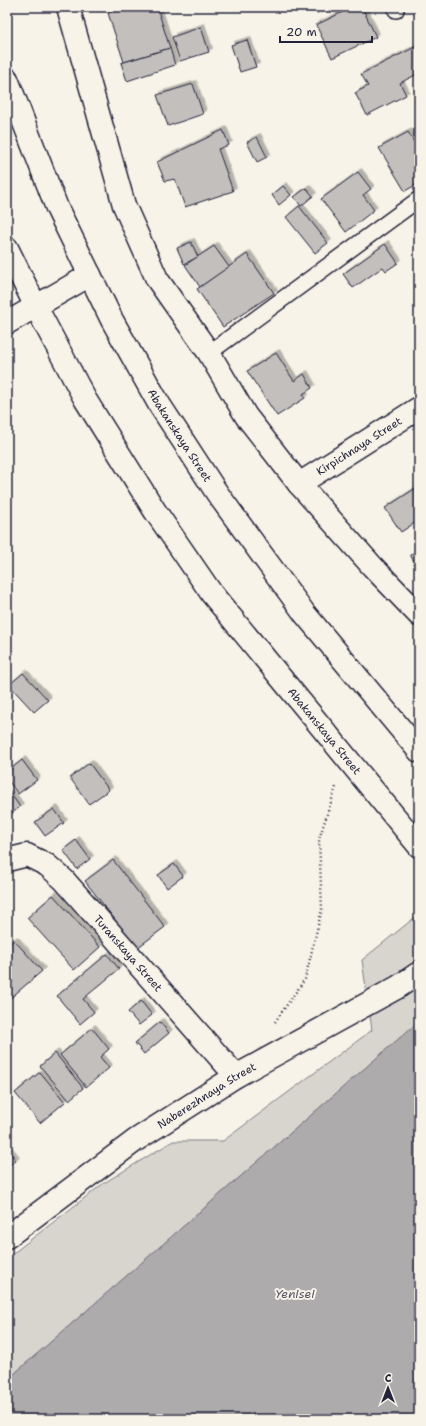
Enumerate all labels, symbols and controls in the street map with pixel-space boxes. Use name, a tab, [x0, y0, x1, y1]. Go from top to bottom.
scale bar	[280, 18, 372, 44]
text: 20 m	[286, 24, 317, 40]
street label: Abakanskaya Street	[144, 386, 215, 485]
street label: Kirpichnaya Street	[313, 413, 405, 479]
street label: Abakanskaya Street	[284, 685, 365, 778]
street label: Turanskaya Street	[91, 912, 166, 995]
street label: Naberezhnaya Street	[154, 1059, 259, 1132]
water label: Yenisei	[275, 1286, 315, 1302]
north arrow	[368, 1368, 408, 1408]
text: С	[385, 1371, 392, 1386]

